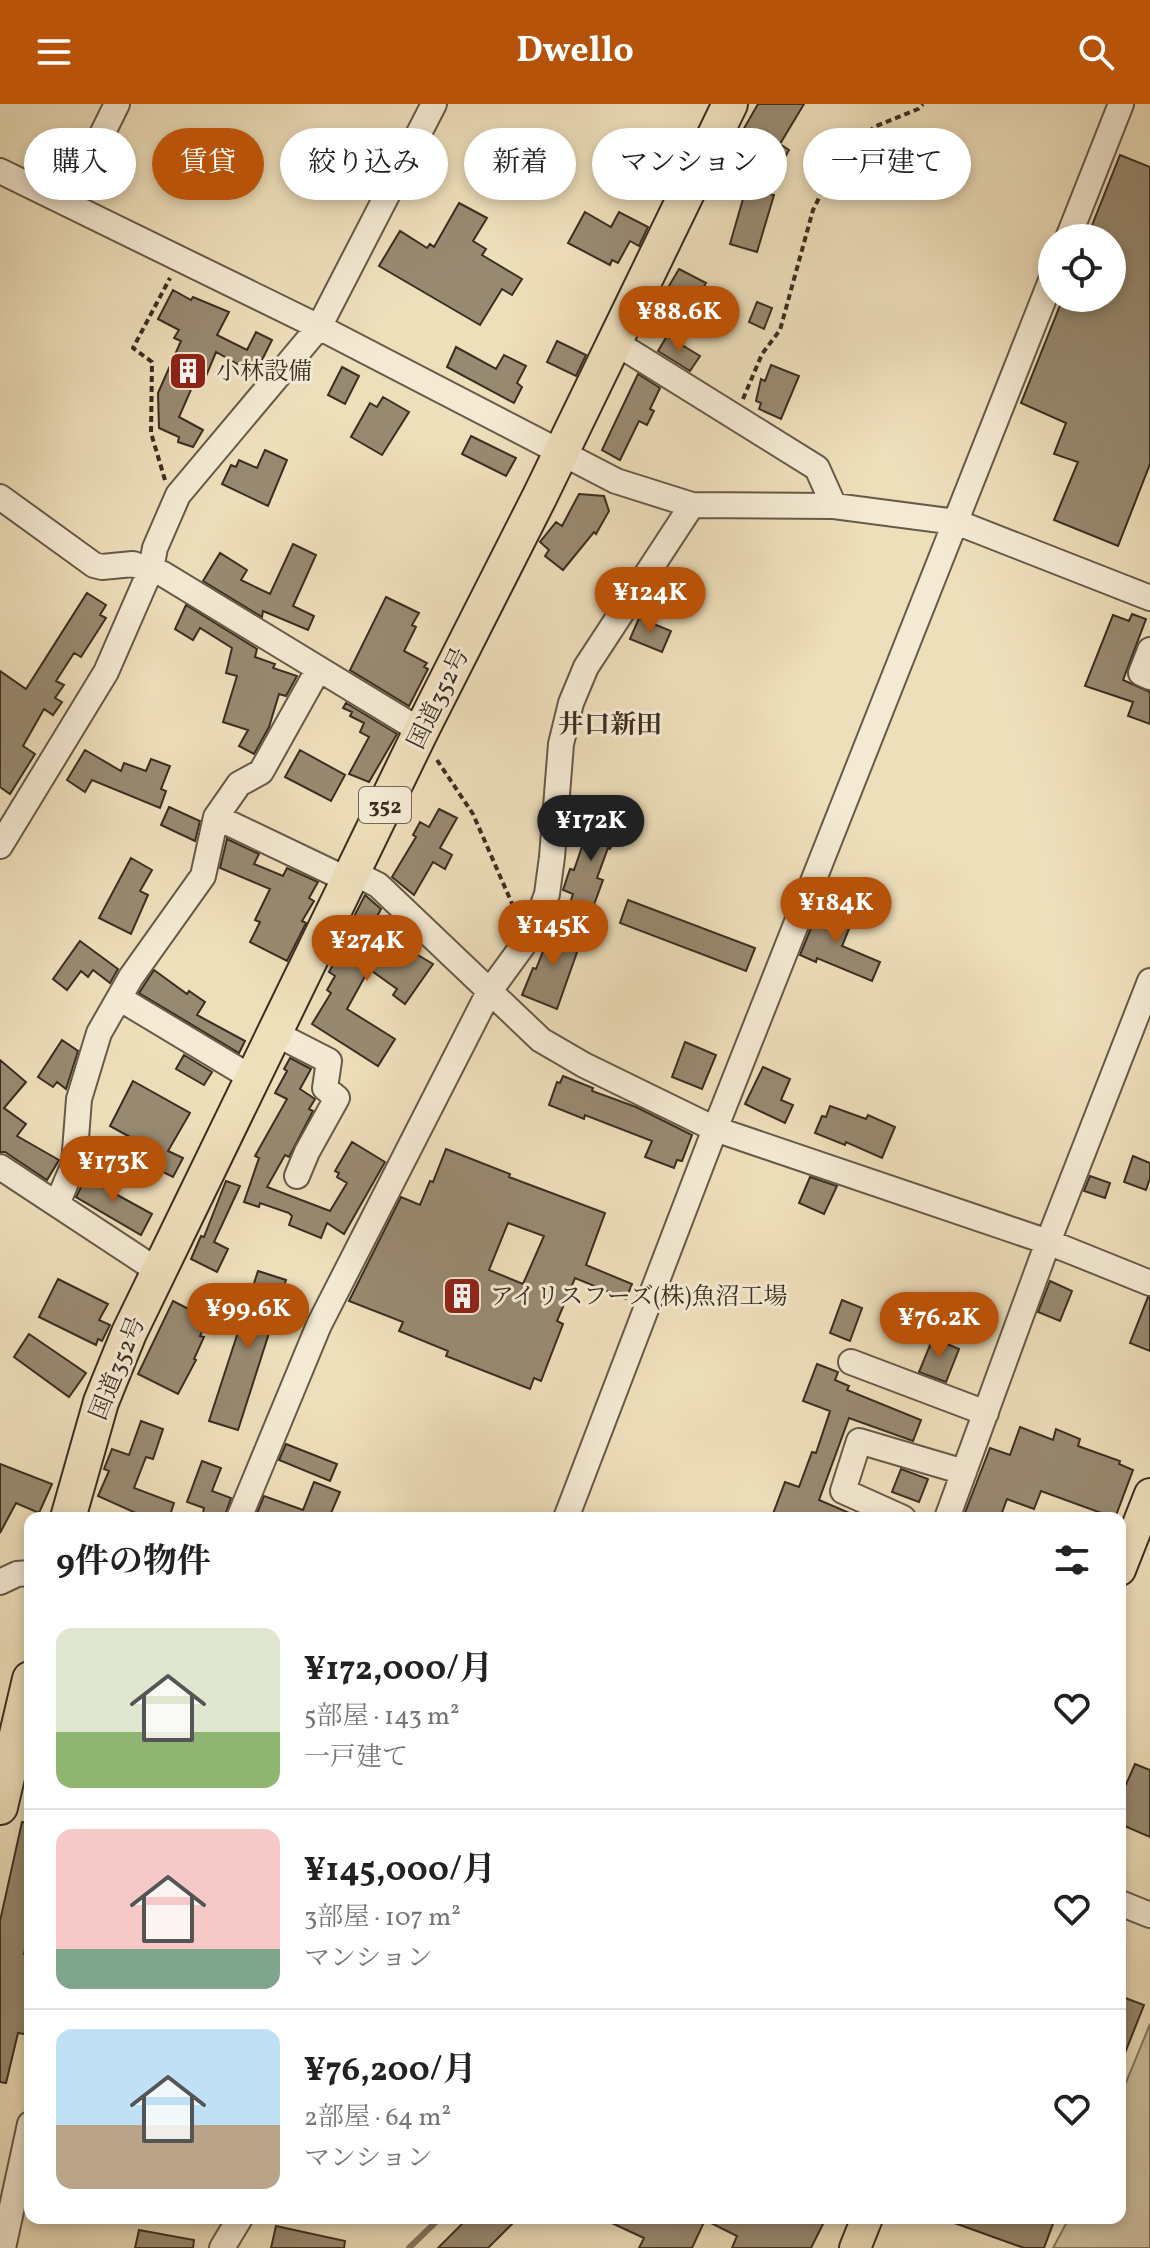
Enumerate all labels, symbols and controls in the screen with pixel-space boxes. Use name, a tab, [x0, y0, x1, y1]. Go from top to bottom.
text: Dwello	[516, 27, 634, 77]
icon: menu	[32, 30, 76, 74]
icon: search	[1074, 30, 1118, 74]
chip: 購入	[24, 128, 136, 200]
chip: 賃貸	[152, 128, 264, 200]
chip: 絞り込み	[280, 128, 448, 200]
chip: 新着	[464, 128, 576, 200]
chip: マンション	[592, 128, 787, 200]
chip: 一戸建て	[803, 128, 971, 200]
map controls	[1038, 224, 1126, 312]
button: locate	[1038, 224, 1126, 312]
pin: ¥88.6K	[614, 286, 744, 354]
text: ¥88.6K	[637, 294, 721, 330]
building icon: 小林設備	[167, 350, 209, 392]
place label: 小林設備	[216, 356, 312, 390]
pin: ¥124K	[594, 567, 706, 635]
text: ¥124K	[613, 575, 687, 611]
street label: 国道352号	[401, 643, 479, 755]
district label: 井口新田	[558, 708, 662, 744]
road number: 352	[359, 787, 411, 823]
pin: ¥172K	[535, 795, 647, 863]
text: ¥172K	[555, 803, 627, 839]
pin: ¥184K	[780, 877, 892, 945]
text: ¥184K	[799, 885, 874, 921]
pin: ¥145K	[497, 900, 609, 968]
text: ¥145K	[516, 908, 590, 944]
pin: ¥274K	[311, 915, 423, 983]
text: ¥274K	[330, 923, 404, 959]
pin: ¥173K	[57, 1136, 169, 1204]
text: ¥173K	[77, 1144, 149, 1180]
building icon: アイリスフーズ(株)魚沼工場	[441, 1275, 483, 1317]
place label: アイリスフーズ(株)魚沼工場	[490, 1281, 787, 1315]
pin: ¥99.6K	[183, 1283, 313, 1351]
text: ¥99.6K	[205, 1291, 291, 1327]
pin: ¥76.2K	[874, 1292, 1004, 1360]
text: ¥76.2K	[898, 1300, 980, 1336]
street label: 国道352号	[83, 1312, 155, 1426]
icon: filters	[1050, 1538, 1094, 1582]
text: 9件の物件	[56, 1540, 211, 1587]
text: ¥172,000/月	[304, 1647, 493, 1694]
icon: home	[120, 1660, 216, 1756]
icon: heart	[1050, 1686, 1094, 1730]
text: 5部屋 · 143 m²	[304, 1699, 460, 1735]
text: 一戸建て	[304, 1740, 408, 1776]
text: ¥145,000/月	[304, 1848, 496, 1895]
icon: home	[120, 1861, 216, 1957]
icon: heart	[1050, 1887, 1094, 1931]
text: 3部屋 · 107 m²	[304, 1900, 461, 1936]
text: マンション	[304, 1941, 433, 1977]
text: ¥76,200/月	[304, 2048, 477, 2095]
icon: home	[120, 2061, 216, 2157]
icon: heart	[1050, 2087, 1094, 2131]
text: 2部屋 · 64 m²	[304, 2100, 451, 2136]
text: マンション	[304, 2141, 433, 2177]

